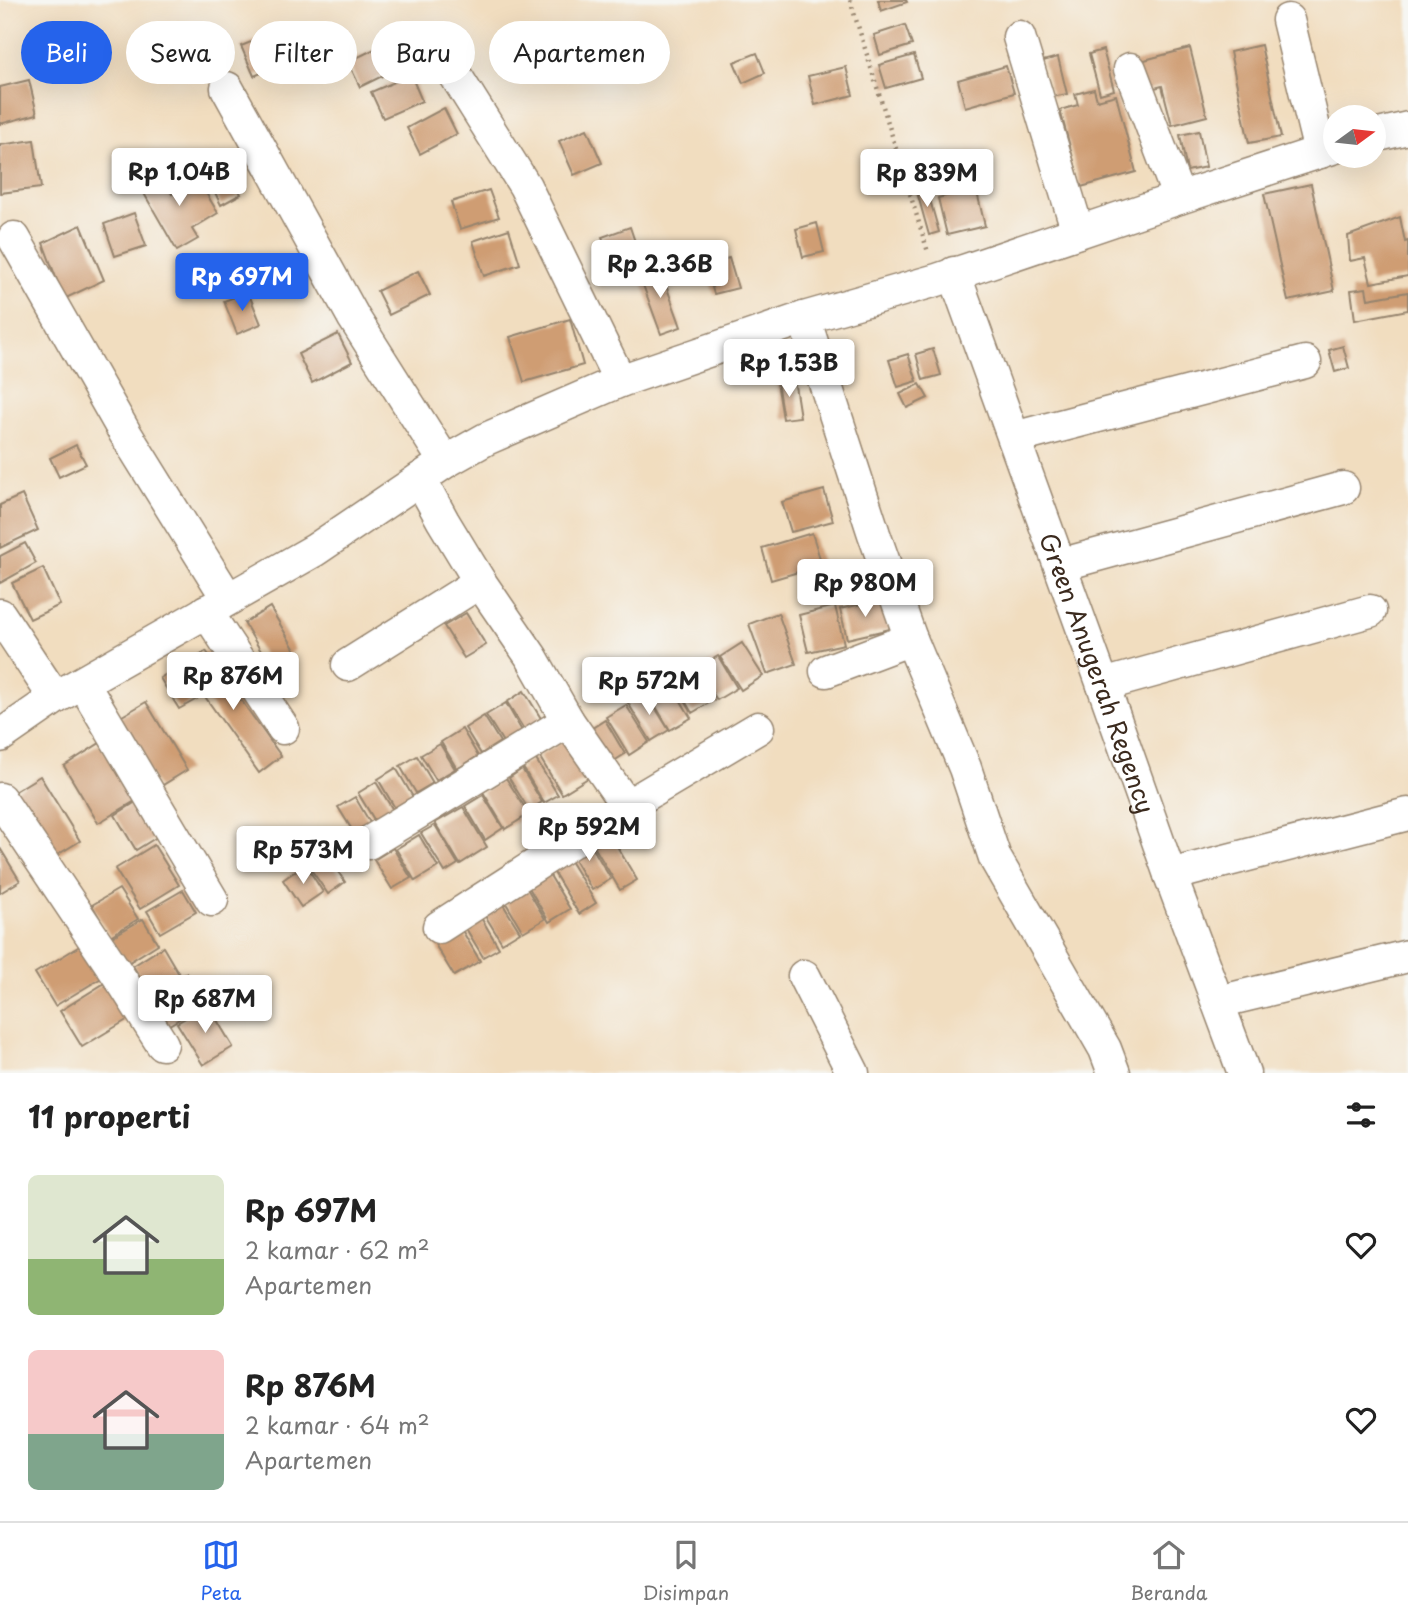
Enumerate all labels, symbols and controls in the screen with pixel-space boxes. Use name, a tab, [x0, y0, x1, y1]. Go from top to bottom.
chip: Beli	[21, 21, 112, 84]
chip: Sewa	[126, 21, 235, 84]
chip: Filter	[249, 21, 357, 84]
chip: Baru	[371, 21, 475, 84]
chip: Apartemen	[489, 21, 670, 84]
north arrow	[1323, 105, 1386, 168]
map controls	[1323, 105, 1386, 168]
pin: Rp 1.04B	[107, 148, 251, 208]
pin: Rp 839M	[862, 150, 992, 209]
text: Rp 1.04B	[128, 153, 230, 188]
text: Rp 839M	[876, 154, 978, 189]
pin: Rp 2.36B	[588, 240, 732, 300]
text: Rp 2.36B	[607, 245, 713, 280]
pin: Rp 697M	[177, 254, 307, 313]
text: Rp 697M	[191, 258, 293, 293]
pin: Rp 1.53B	[717, 340, 861, 399]
text: Rp 1.53B	[740, 344, 838, 379]
street label: Green Anugerah Regency	[1031, 527, 1165, 818]
pin: Rp 980M	[800, 560, 930, 619]
text: Rp 980M	[813, 564, 917, 599]
pin: Rp 876M	[168, 652, 298, 712]
text: Rp 876M	[183, 657, 283, 692]
pin: Rp 572M	[584, 658, 714, 717]
text: Rp 572M	[598, 662, 700, 697]
pin: Rp 592M	[524, 804, 654, 863]
text: Rp 592M	[538, 808, 640, 843]
pin: Rp 573M	[238, 826, 368, 886]
text: Rp 573M	[253, 831, 354, 866]
pin: Rp 687M	[140, 976, 270, 1035]
text: Rp 687M	[154, 980, 256, 1015]
text: 11 properti	[28, 1093, 190, 1138]
icon: filters	[1342, 1096, 1380, 1134]
text: Rp 697M	[245, 1187, 377, 1232]
icon: home	[84, 1203, 168, 1287]
icon: heart	[1342, 1226, 1380, 1264]
text: 2 kamar · 62 m²	[245, 1232, 430, 1267]
text: Apartemen	[245, 1267, 372, 1302]
text: Rp 876M	[245, 1362, 376, 1407]
icon: home	[84, 1378, 168, 1462]
icon: heart	[1342, 1401, 1380, 1439]
text: 2 kamar · 64 m²	[245, 1407, 430, 1442]
text: Apartemen	[245, 1442, 372, 1477]
tab: Peta	[201, 1536, 241, 1606]
tab: Disimpan	[642, 1536, 729, 1606]
tab: Beranda	[1130, 1536, 1207, 1606]

